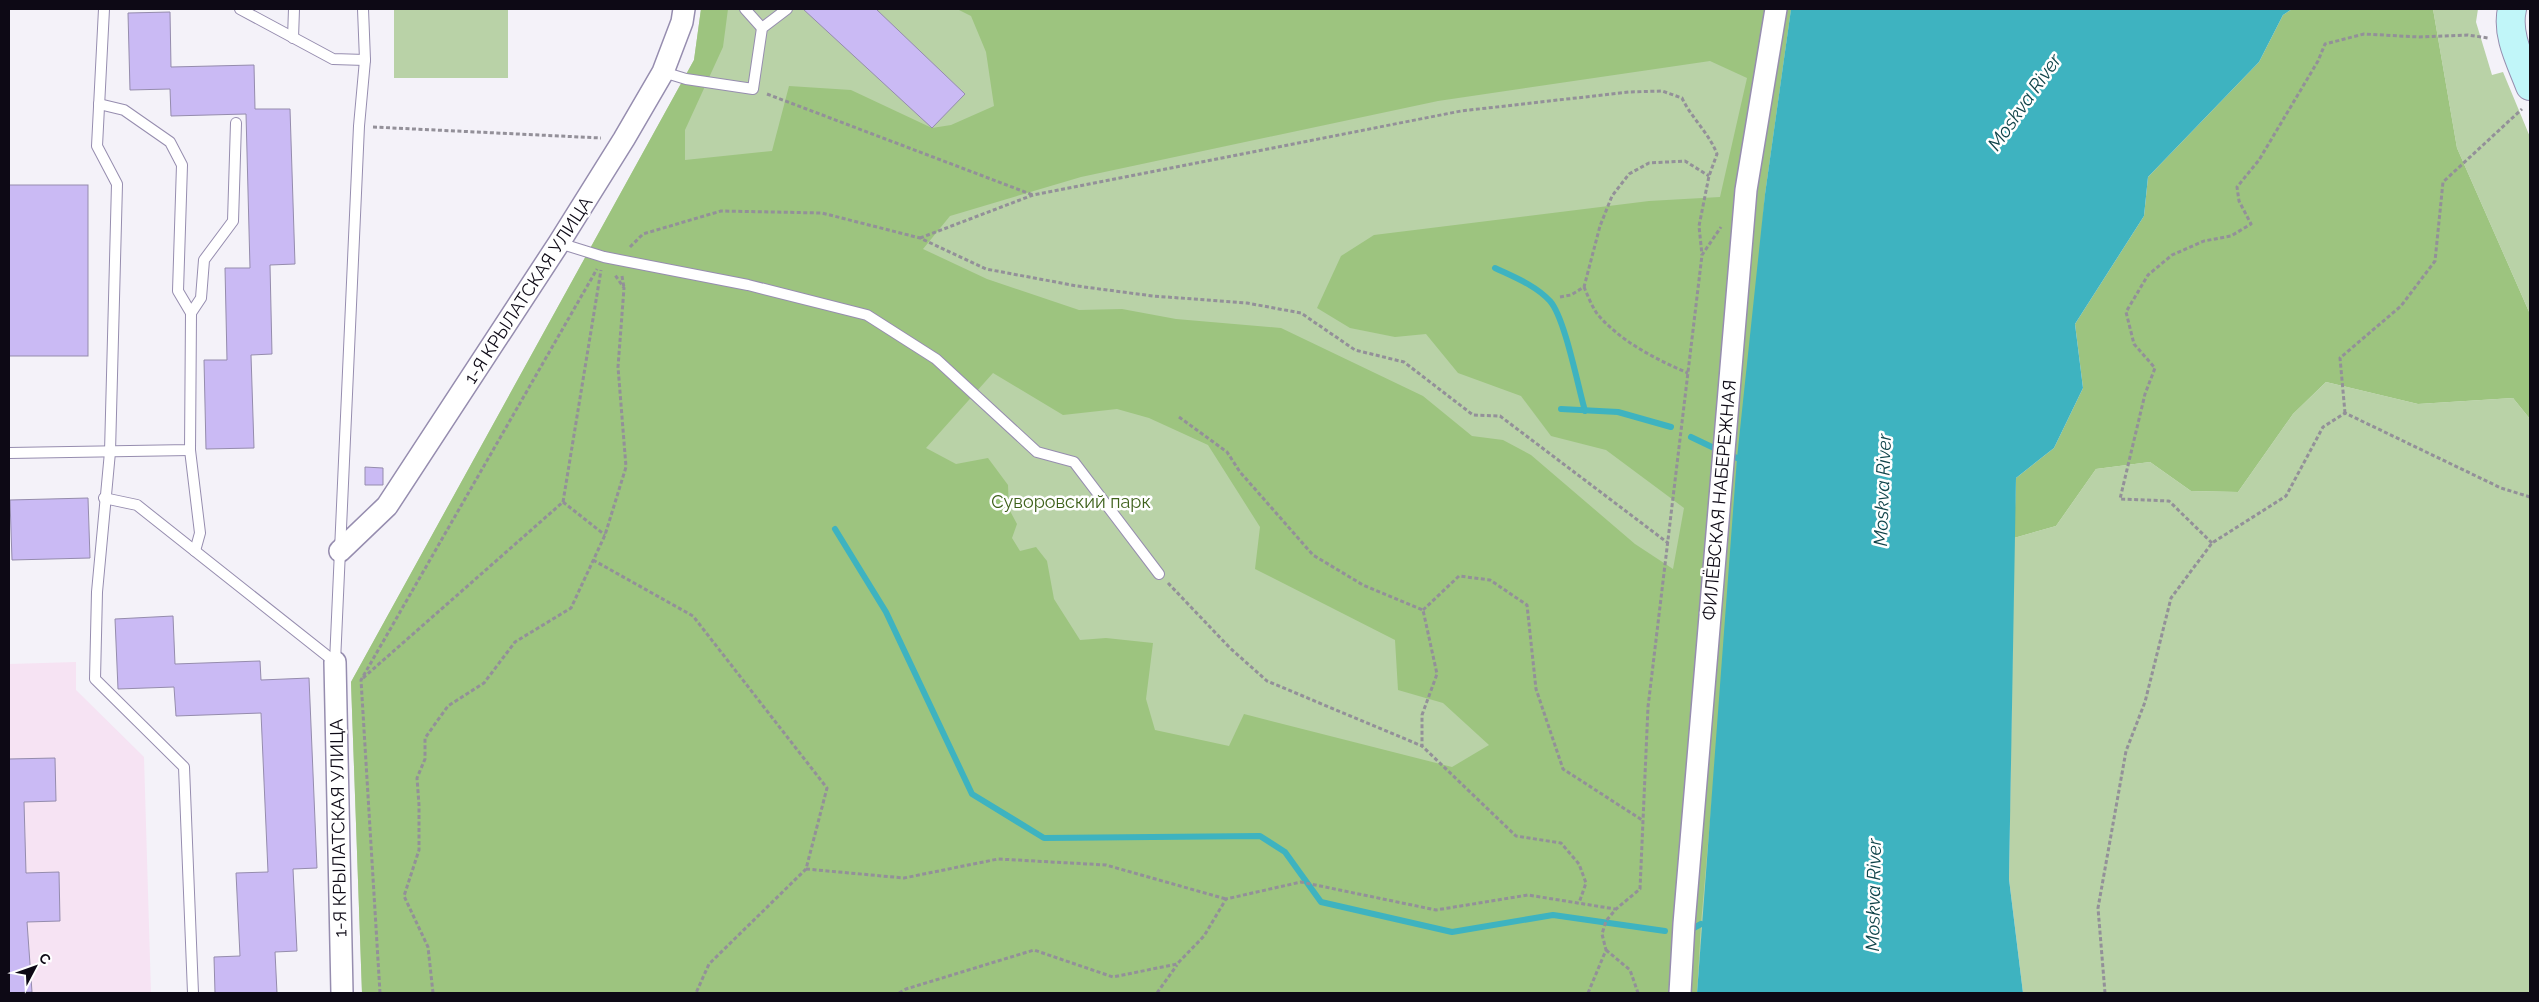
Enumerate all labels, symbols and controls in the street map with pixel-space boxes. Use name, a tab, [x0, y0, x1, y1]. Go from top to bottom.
water label: Moskva River	[1983, 48, 2066, 154]
street label: 1-Я КРЫЛАТСКАЯ УЛИЦА	[460, 192, 596, 388]
street label: ФИЛЁВСКАЯ НАБЕРЕЖНАЯ	[1698, 379, 1740, 621]
water label: Moskva River	[1869, 432, 1895, 547]
park label: Суворовский парк	[991, 491, 1151, 512]
street label: 1-Я КРЫЛАТСКАЯ УЛИЦА	[326, 718, 350, 938]
water label: Moskva River	[1861, 837, 1885, 951]
north arrow	[10, 942, 60, 992]
text: С	[36, 950, 54, 968]

